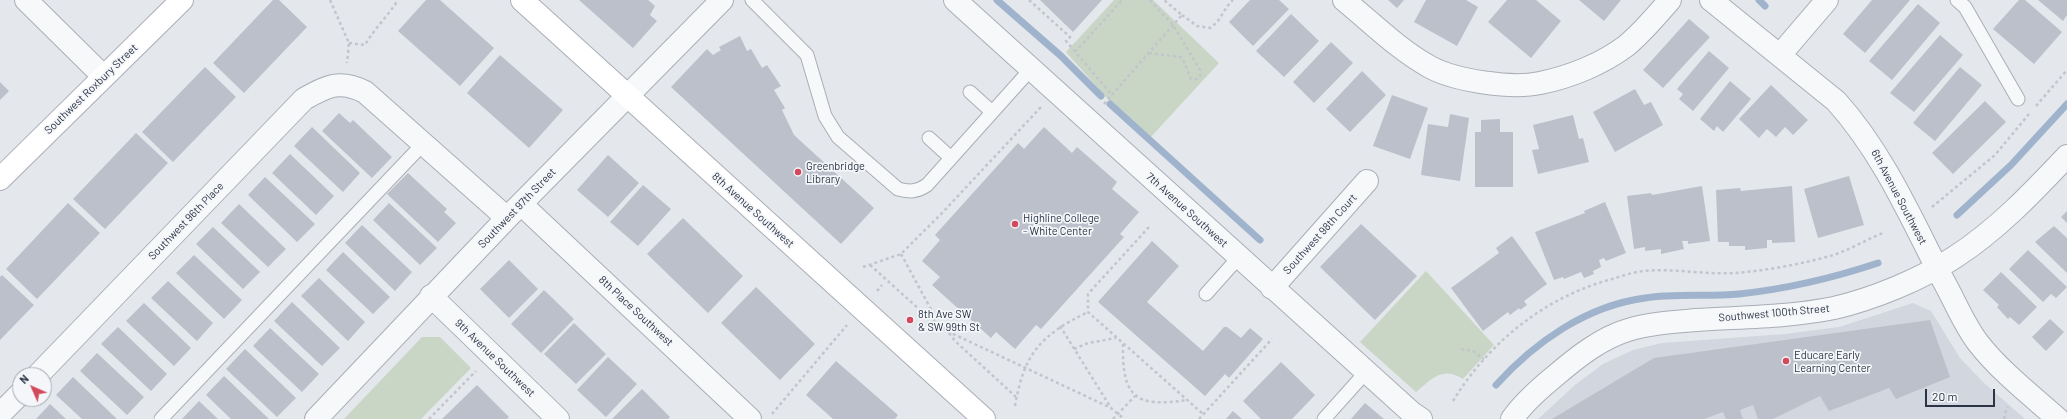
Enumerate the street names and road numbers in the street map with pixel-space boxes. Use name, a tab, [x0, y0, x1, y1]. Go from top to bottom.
street label: Southwest Roxbury Street	[42, 41, 140, 137]
street label: 6th Avenue Southwest	[1868, 147, 1930, 247]
street label: Southwest 97th Street	[475, 165, 559, 251]
street label: 8th Avenue Southwest	[709, 170, 797, 250]
street label: 7th Avenue Southwest	[1143, 170, 1231, 250]
street label: Southwest 96th Place	[146, 179, 226, 263]
street label: Southwest 98th Court	[1280, 191, 1360, 277]
street label: 8th Place Southwest	[596, 273, 676, 349]
street label: Southwest 100th Street	[1718, 302, 1830, 324]
street label: 9th Avenue Southwest	[452, 316, 538, 400]

